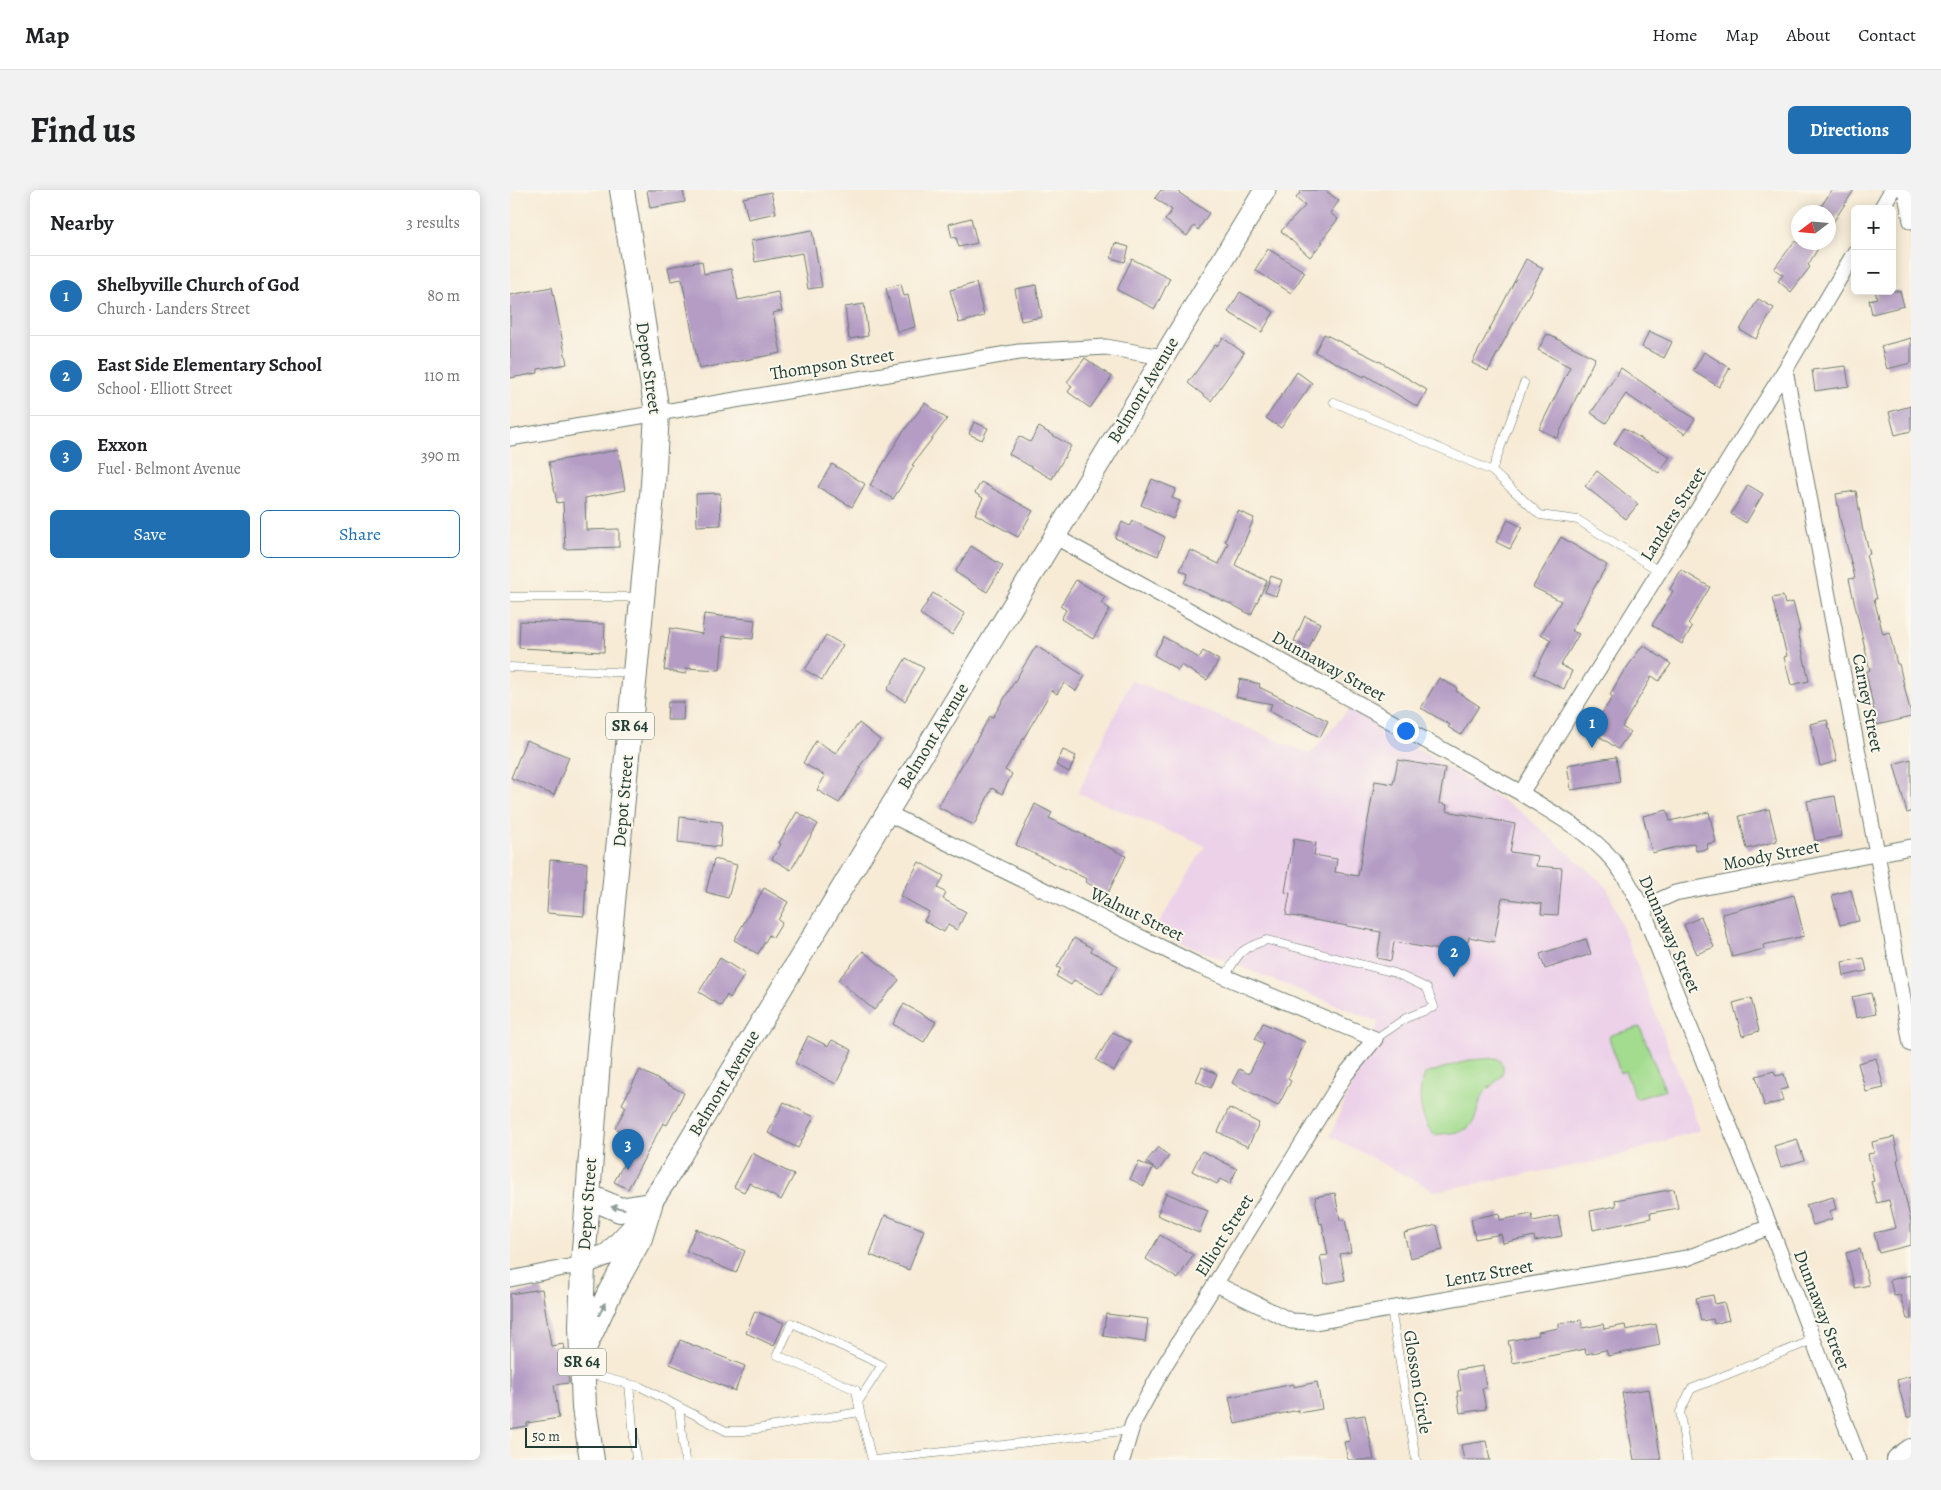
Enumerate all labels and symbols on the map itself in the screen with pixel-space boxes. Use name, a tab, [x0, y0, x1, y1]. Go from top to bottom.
north arrow	[1791, 205, 1836, 250]
street label: Depot Street	[631, 320, 667, 416]
street label: Belmont Avenue	[1102, 332, 1184, 448]
street label: Thompson Street	[768, 342, 896, 386]
street label: Landers Street	[1634, 462, 1712, 566]
street label: Dunnaway Street	[1268, 625, 1390, 707]
street label: Carney Street	[1847, 651, 1889, 755]
street label: Belmont Avenue	[892, 678, 974, 794]
pin: 1	[1576, 707, 1608, 748]
road number: SR 64	[606, 712, 654, 740]
your location	[1393, 718, 1419, 744]
street label: Depot Street	[607, 754, 639, 848]
street label: Moody Street	[1720, 834, 1822, 876]
street label: Dunnaway Street	[1633, 871, 1707, 997]
street label: Walnut Street	[1085, 881, 1188, 947]
pin: 2	[1438, 936, 1470, 977]
street label: Belmont Avenue	[683, 1025, 765, 1141]
pin: 3	[612, 1129, 644, 1170]
street label: Depot Street	[572, 1157, 602, 1251]
street label: Elliott Street	[1189, 1189, 1259, 1281]
one-way arrow	[609, 1204, 625, 1212]
street label: Dunnaway Street	[1788, 1247, 1856, 1373]
street label: Lentz Street	[1443, 1253, 1535, 1293]
one-way arrow	[599, 1302, 607, 1316]
street label: Glosson Circle	[1398, 1328, 1438, 1436]
road number: SR 64	[558, 1348, 606, 1376]
scale bar	[525, 1425, 638, 1448]

